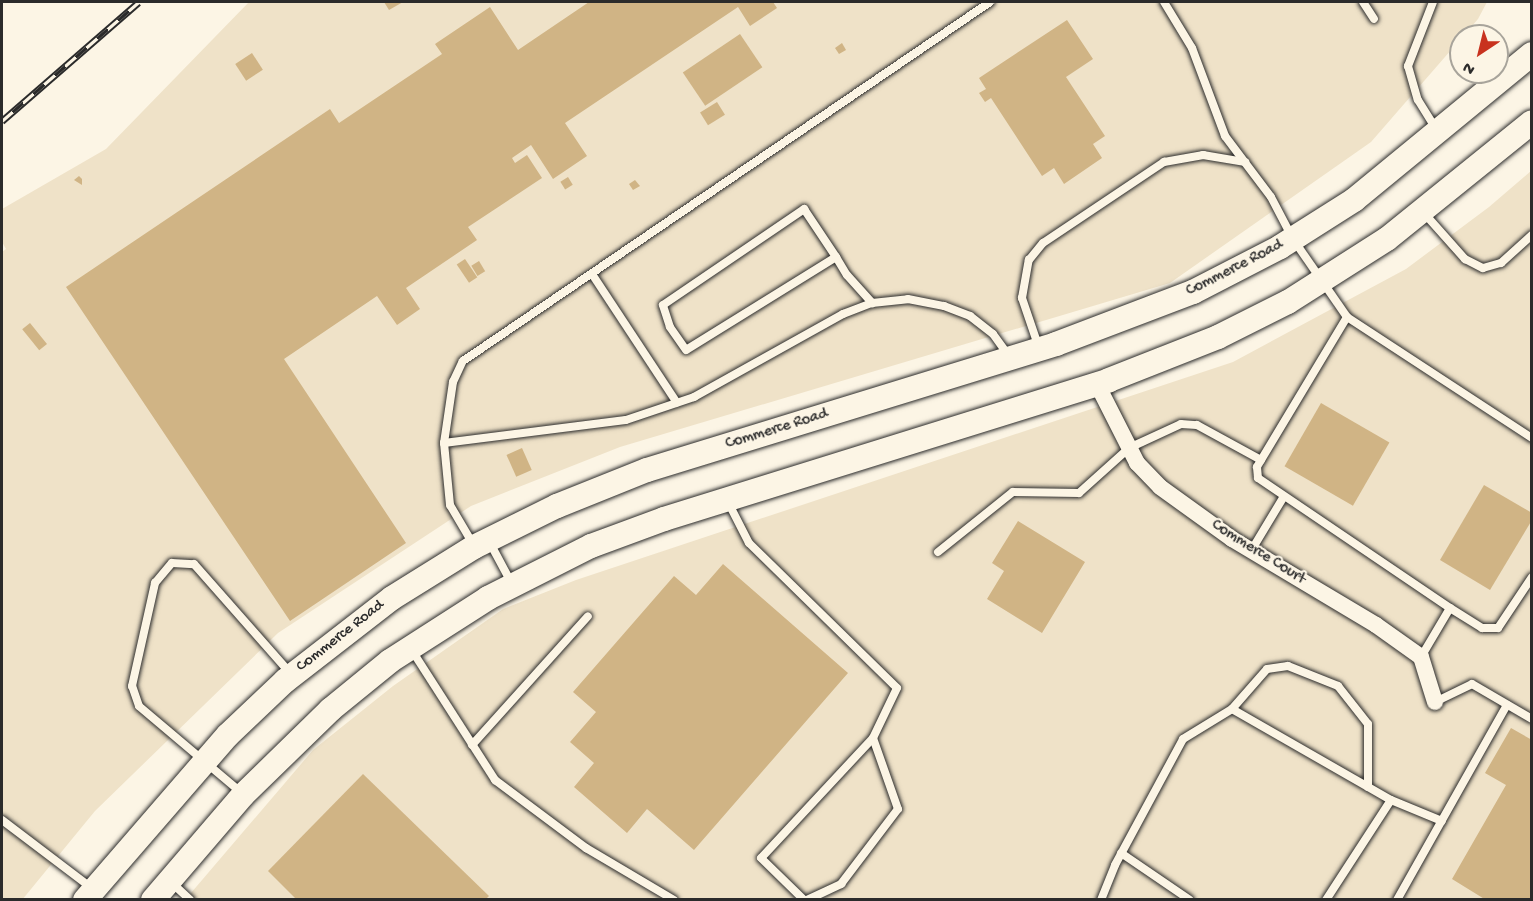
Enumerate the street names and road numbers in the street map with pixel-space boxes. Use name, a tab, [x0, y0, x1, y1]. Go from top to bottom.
street label: Commerce Road	[1183, 236, 1287, 302]
street label: Commerce Road	[723, 405, 831, 455]
street label: Commerce Court	[1207, 516, 1309, 590]
street label: Commerce Road	[293, 597, 389, 677]

